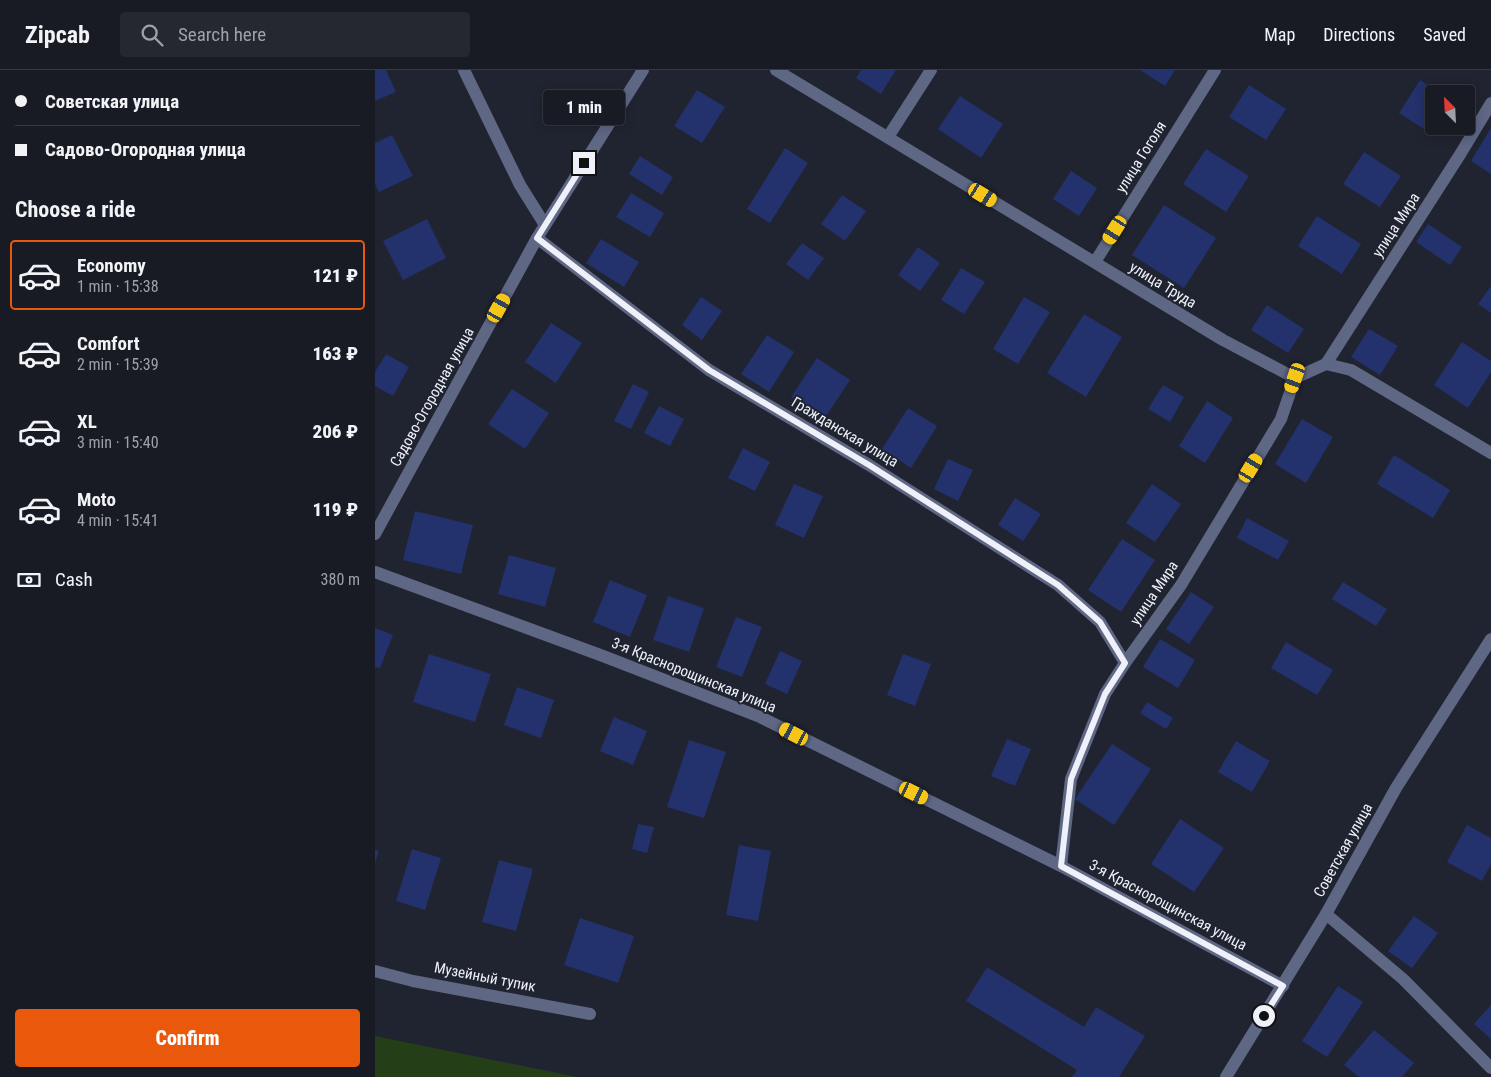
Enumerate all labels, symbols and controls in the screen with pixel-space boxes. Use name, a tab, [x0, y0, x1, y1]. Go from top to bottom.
search box	[120, 12, 470, 57]
text: Zipcab	[25, 21, 90, 49]
icon: search	[138, 21, 166, 49]
text: Search here	[178, 23, 266, 46]
text: Map	[1264, 24, 1295, 45]
text: Directions	[1323, 24, 1395, 45]
text: Saved	[1423, 24, 1466, 45]
north arrow	[1425, 85, 1475, 135]
map controls	[1425, 85, 1475, 135]
text: Советская улица	[45, 90, 179, 113]
callout: 1 min	[543, 91, 625, 126]
text: 1 min	[566, 98, 602, 117]
street label: улица Гоголя	[1112, 118, 1170, 196]
text: Садово-Огородная улица	[45, 138, 246, 161]
route end	[573, 152, 595, 174]
car	[966, 181, 999, 209]
street label: улица Мира	[1368, 189, 1424, 261]
text: Choose a ride	[15, 197, 136, 222]
car	[1100, 213, 1129, 247]
icon: car	[17, 253, 62, 298]
text: Economy	[77, 254, 146, 277]
street label: улица Труда	[1126, 258, 1200, 312]
text: 121 ₽	[313, 264, 358, 287]
text: 1 min · 15:38	[77, 277, 159, 296]
car	[485, 291, 512, 325]
street label: Садово-Огородная улица	[386, 324, 478, 470]
icon: car	[17, 331, 62, 376]
text: Comfort	[77, 332, 140, 355]
text: 163 ₽	[313, 342, 358, 365]
text: 2 min · 15:39	[77, 355, 159, 374]
car	[1283, 361, 1306, 395]
street label: Гражданская улица	[788, 393, 902, 471]
icon: car	[17, 409, 62, 454]
text: XL	[77, 410, 97, 433]
text: 206 ₽	[313, 420, 358, 443]
text: 3 min · 15:40	[77, 433, 159, 452]
car	[1236, 451, 1265, 485]
icon: car	[17, 487, 62, 532]
text: Moto	[77, 488, 116, 511]
text: 119 ₽	[313, 498, 358, 521]
text: 4 min · 15:41	[77, 511, 159, 530]
street label: улица Мира	[1126, 558, 1182, 628]
icon: cash	[15, 566, 43, 594]
text: Cash	[55, 568, 93, 591]
text: 380 m	[321, 570, 360, 589]
street label: 3-я Краснорощинская улица	[609, 634, 779, 716]
car	[777, 721, 810, 747]
car	[897, 780, 930, 806]
street label: Советская улица	[1310, 800, 1376, 900]
street label: 3-я Краснорощинская улица	[1086, 856, 1250, 954]
street label: Музейный тупик	[433, 958, 537, 996]
route start	[1253, 1005, 1275, 1027]
button: Confirm	[15, 1009, 360, 1067]

